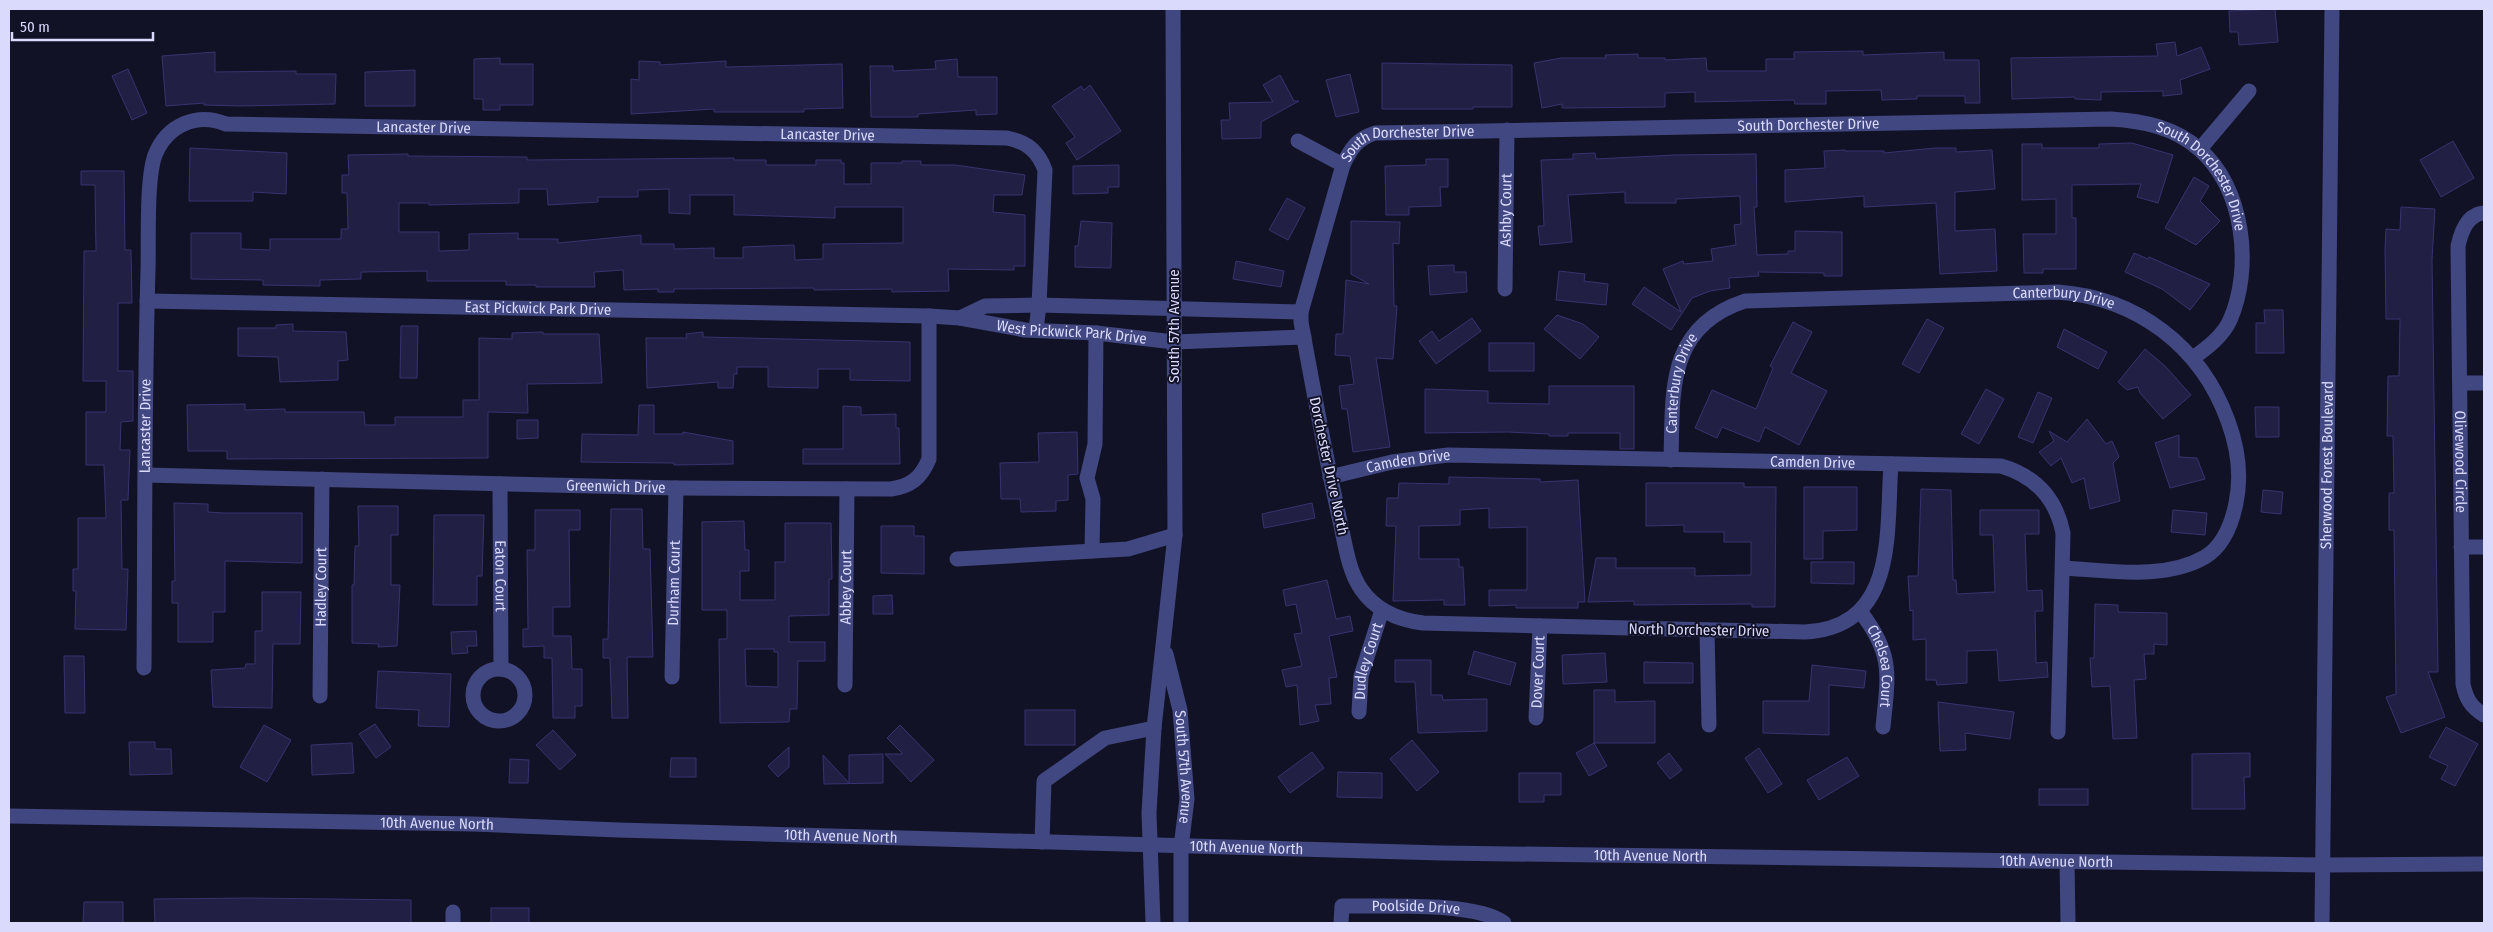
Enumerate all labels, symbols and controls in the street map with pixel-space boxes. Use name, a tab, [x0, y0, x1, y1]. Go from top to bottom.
scale bar	[12, 10, 154, 42]
text: 50 m	[20, 18, 50, 36]
street label: South Dorchester Drive	[1737, 114, 1879, 135]
street label: Lancaster Drive	[376, 118, 471, 137]
street label: South Dorchester Drive	[2154, 118, 2249, 232]
street label: South Dorchester Drive	[1337, 122, 1474, 165]
street label: Lancaster Drive	[780, 125, 875, 145]
street label: Ashby Court	[1497, 173, 1515, 247]
street label: South 57th Avenue	[1165, 269, 1183, 383]
street label: Canterbury Drive	[2012, 283, 2117, 313]
street label: East Pickwick Park Drive	[464, 298, 611, 319]
street label: West Pickwick Park Drive	[995, 316, 1148, 348]
street label: Canterbury Drive	[1663, 329, 1701, 434]
street label: Lancaster Drive	[136, 379, 155, 473]
street label: Sherwood Forest Boulevard	[2317, 381, 2337, 549]
street label: Dorchester Drive North	[1306, 395, 1352, 537]
street label: Olivewood Circle	[2451, 410, 2470, 513]
street label: Camden Drive	[1364, 446, 1451, 477]
street label: Camden Drive	[1770, 452, 1855, 472]
street label: Greenwich Drive	[566, 476, 666, 497]
street label: Eaton Court	[491, 540, 510, 612]
street label: Durham Court	[664, 540, 684, 626]
street label: Hadley Court	[312, 547, 330, 627]
street label: Abbey Court	[837, 549, 855, 624]
street label: Dudley Court	[1351, 620, 1386, 700]
street label: North Dorchester Drive	[1628, 620, 1770, 640]
street label: Chelsea Court	[1863, 622, 1896, 708]
street label: Dover Court	[1527, 635, 1549, 709]
street label: South 57th Avenue	[1171, 710, 1196, 825]
street label: 10th Avenue North	[380, 813, 494, 834]
street label: 10th Avenue North	[784, 826, 898, 847]
street label: 10th Avenue North	[1189, 837, 1304, 858]
street label: 10th Avenue North	[1593, 846, 1707, 866]
street label: 10th Avenue North	[1999, 852, 2113, 871]
street label: Poolside Drive	[1372, 897, 1461, 918]

